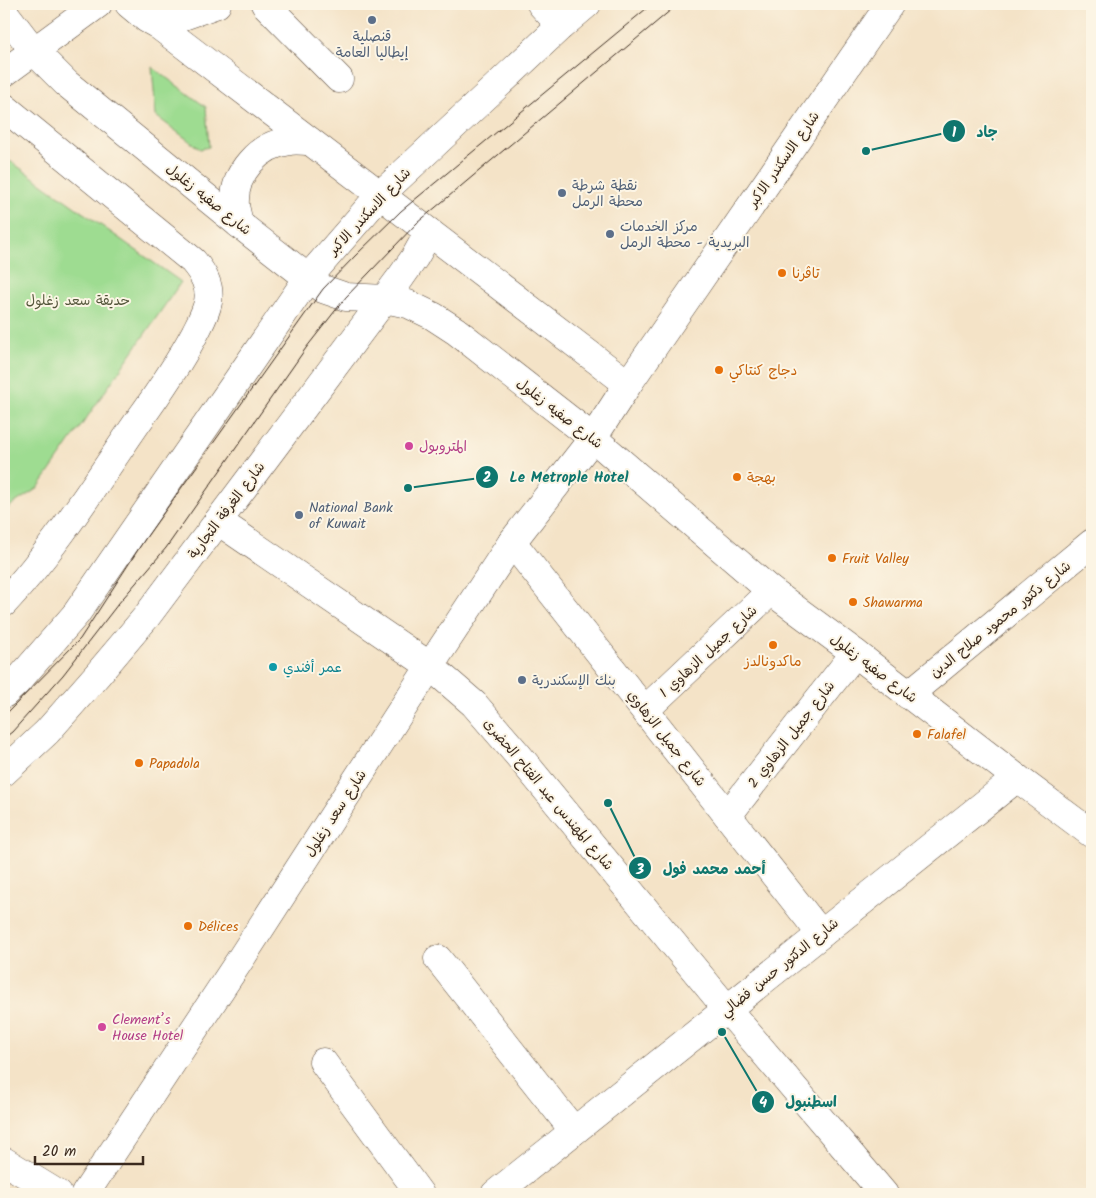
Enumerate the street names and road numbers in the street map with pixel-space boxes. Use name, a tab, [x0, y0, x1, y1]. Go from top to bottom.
street label: شارع الاسكندر الاكبر	[742, 107, 825, 213]
street label: شارع صفيه زغلول	[161, 158, 256, 241]
street label: شارع الاسكندر الاكبر	[322, 163, 416, 261]
street label: شارع صفيه زغلول	[512, 373, 607, 455]
street label: شارع الغرفة التجارية	[183, 457, 271, 564]
street label: شارع دكتور محمود صلاح الدين	[925, 556, 1076, 684]
street label: شارع جميل الزهاوي 1	[655, 600, 763, 703]
street label: شارع صفيه زغلول	[825, 629, 922, 709]
street label: شارع جميل الزهاوي 2	[743, 676, 841, 793]
street label: شارع جميل الزهاوي	[621, 686, 711, 792]
street label: شارع المهندس عبد الفتاح الحضرى	[478, 714, 619, 876]
street label: شارع سعد زغلول	[299, 765, 372, 862]
street label: شارع الدكتور حسن فضالي	[715, 913, 844, 1023]

